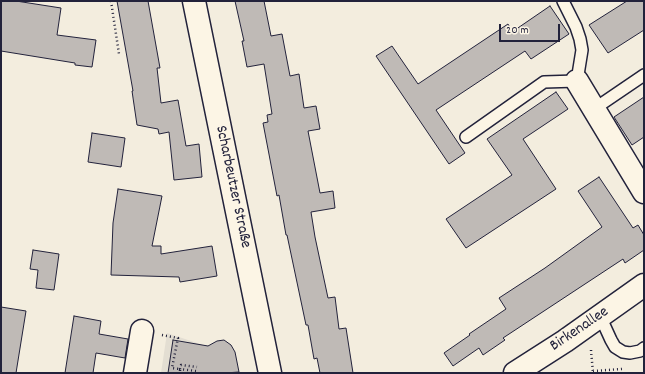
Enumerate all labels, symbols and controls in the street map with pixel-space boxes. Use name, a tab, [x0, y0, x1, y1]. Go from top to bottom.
scale bar	[501, 16, 562, 42]
text: 20 m	[506, 22, 529, 39]
street label: Scharbeutzer Straße	[210, 124, 254, 250]
street label: Birkenallee	[547, 303, 613, 357]

